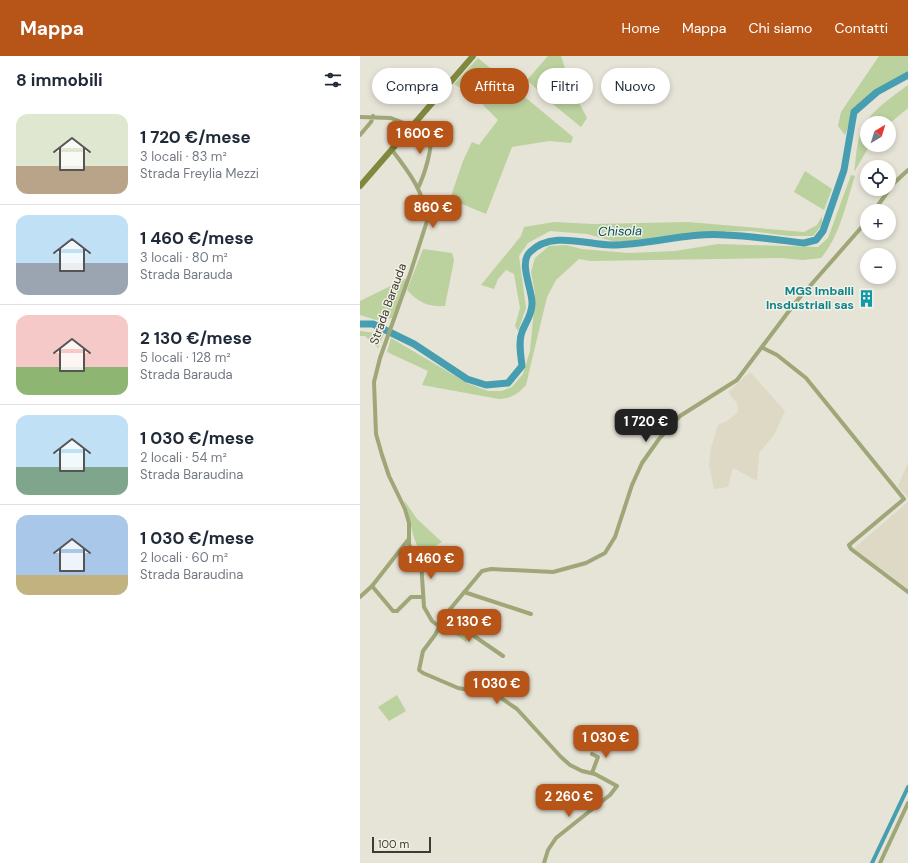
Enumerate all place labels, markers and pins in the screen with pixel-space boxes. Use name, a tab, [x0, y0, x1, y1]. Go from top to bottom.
pin: 1 600 €	[383, 121, 457, 155]
pin: 860 €	[405, 195, 461, 229]
place label: MGS Imballi Insdustriali sas	[766, 283, 854, 313]
building icon: MGS Imballi Insdustriali sas	[857, 288, 877, 308]
pin: 1 720 €	[609, 409, 683, 443]
pin: 1 460 €	[394, 546, 468, 580]
pin: 2 130 €	[432, 609, 506, 643]
pin: 1 030 €	[460, 671, 534, 705]
pin: 1 030 €	[569, 725, 643, 759]
pin: 2 260 €	[532, 784, 606, 818]

